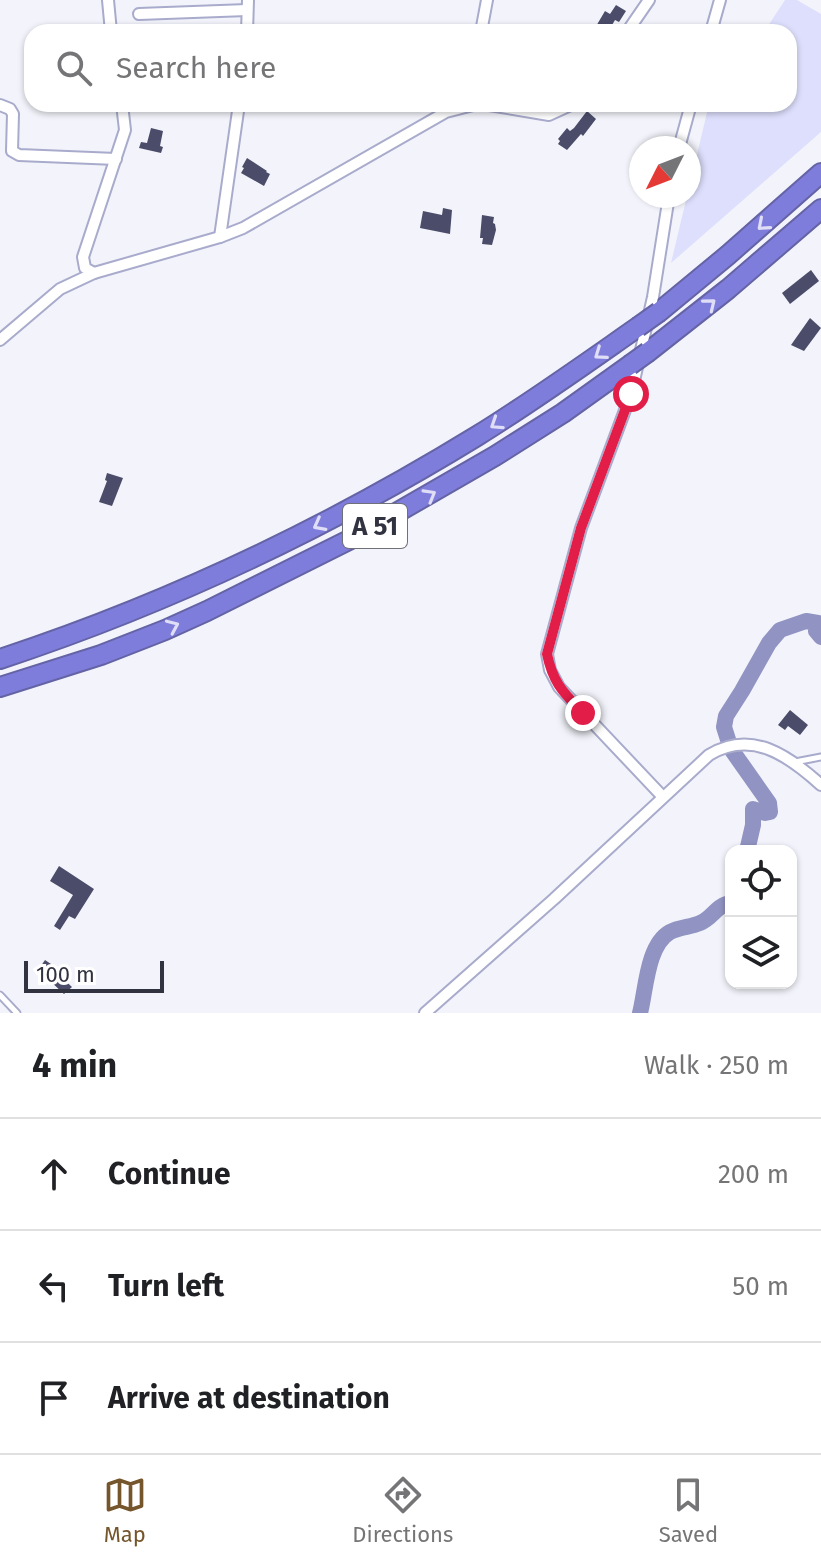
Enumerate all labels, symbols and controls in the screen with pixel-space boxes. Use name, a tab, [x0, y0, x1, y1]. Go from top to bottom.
search box	[24, 24, 797, 112]
icon: search	[52, 46, 96, 90]
text: Search here	[116, 50, 276, 86]
north arrow	[629, 136, 701, 208]
one-way arrow	[758, 215, 772, 230]
one-way arrow	[701, 299, 715, 314]
one-way arrow	[594, 344, 608, 359]
route start	[613, 376, 649, 412]
one-way arrow	[490, 414, 505, 429]
one-way arrow	[421, 489, 436, 505]
road number: A 51	[343, 504, 407, 548]
one-way arrow	[313, 515, 328, 531]
one-way arrow	[165, 619, 180, 635]
route end	[565, 695, 601, 731]
map controls	[725, 845, 797, 989]
button: locate	[725, 845, 797, 917]
button: layers	[725, 917, 797, 989]
scale bar	[24, 957, 164, 993]
text: 100 m	[36, 961, 95, 988]
text: 4 min	[32, 1045, 117, 1086]
text: Walk · 250 m	[644, 1050, 789, 1081]
icon: ahead	[32, 1152, 76, 1196]
text: Continue	[108, 1156, 231, 1192]
text: 200 m	[718, 1159, 789, 1190]
icon: left	[32, 1264, 76, 1308]
text: Turn left	[108, 1268, 224, 1304]
text: 50 m	[732, 1271, 789, 1302]
icon: arrive	[32, 1376, 76, 1420]
text: Arrive at destination	[108, 1380, 390, 1416]
tab: Map	[103, 1473, 147, 1548]
tab: Directions	[352, 1473, 453, 1548]
tab: Saved	[659, 1473, 718, 1548]

